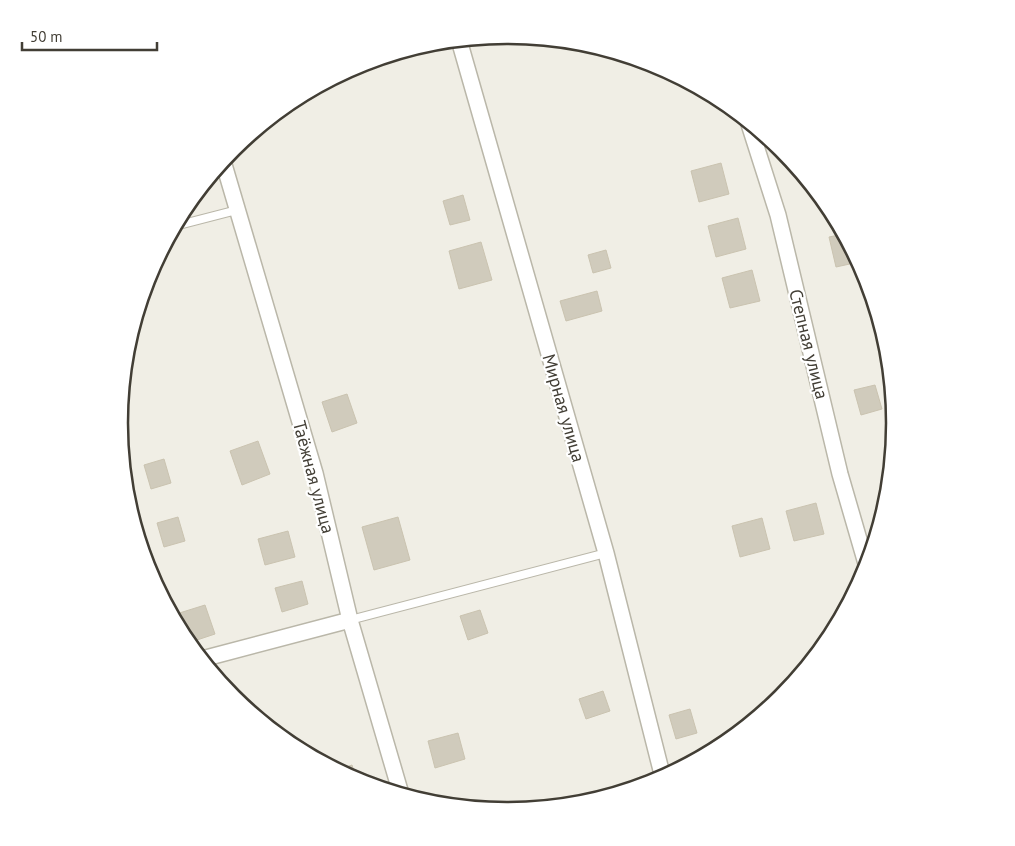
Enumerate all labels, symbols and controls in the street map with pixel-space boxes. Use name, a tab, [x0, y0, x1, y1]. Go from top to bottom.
scale bar	[22, 20, 158, 52]
text: 50 m	[30, 27, 63, 46]
street label: Степная улица	[784, 287, 834, 401]
street label: Мирная улица	[538, 351, 590, 465]
street label: Таёжная улица	[288, 418, 340, 536]

